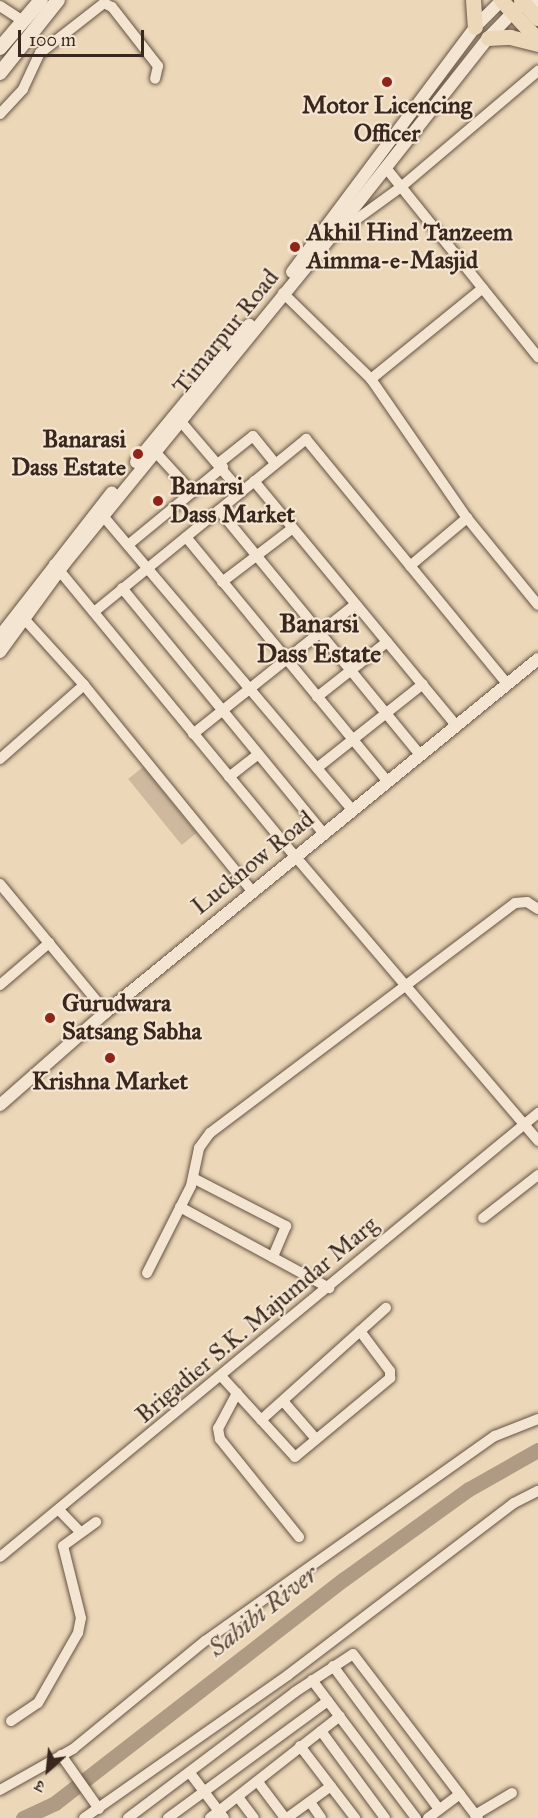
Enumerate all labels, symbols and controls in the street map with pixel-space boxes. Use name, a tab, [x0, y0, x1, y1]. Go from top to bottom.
scale bar	[21, 18, 147, 56]
text: 100 m	[29, 29, 76, 51]
marker: Motor Licencing Officer	[380, 75, 394, 89]
place label: Motor Licencing Officer	[302, 92, 472, 148]
place label: Akhil Hind Tanzeem Aimma-e-Masjid	[307, 219, 513, 275]
marker: Akhil Hind Tanzeem Aimma-e-Masjid	[288, 240, 302, 254]
street label: Timarpur Road	[167, 264, 285, 400]
place label: Banarasi Dass Estate	[11, 426, 126, 482]
marker: Banarasi Dass Estate	[131, 447, 145, 461]
place label: Banarsi Dass Market	[170, 473, 295, 529]
marker: Banarsi Dass Market	[151, 494, 165, 508]
district label: Banarsi Dass Estate	[257, 608, 381, 670]
street label: Lucknow Road	[186, 805, 320, 921]
place label: Gurudwara Satsang Sabha	[62, 990, 202, 1046]
marker: Gurudwara Satsang Sabha	[43, 1011, 57, 1025]
marker: Krishna Market	[103, 1051, 117, 1065]
place label: Krishna Market	[32, 1068, 188, 1096]
street label: Brigadier S.K. Majumdar Marg	[130, 1210, 384, 1430]
water label: Sahibi River	[202, 1559, 324, 1663]
north arrow	[18, 1740, 78, 1800]
text: उ	[32, 1776, 48, 1797]

